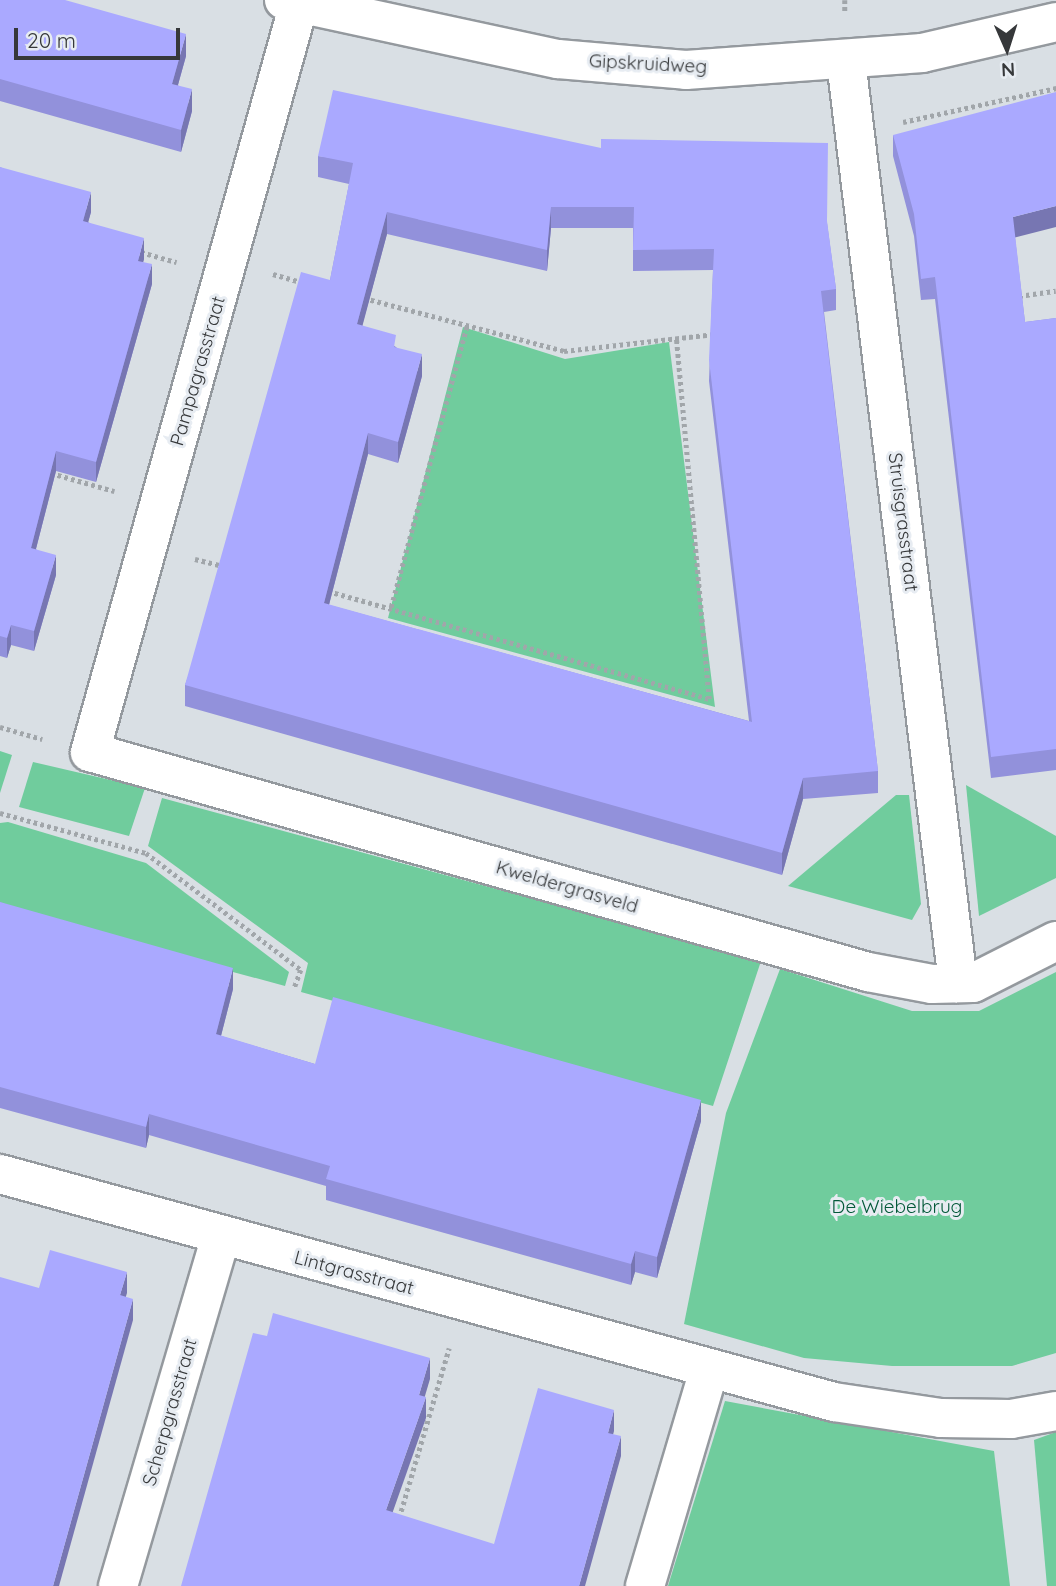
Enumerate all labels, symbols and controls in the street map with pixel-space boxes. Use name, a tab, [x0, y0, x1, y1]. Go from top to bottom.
scale bar	[18, 14, 184, 58]
north arrow	[972, 14, 1042, 84]
text: 20 m	[27, 27, 76, 53]
street label: Gipskruidweg	[588, 50, 708, 78]
text: N	[1000, 58, 1016, 82]
street label: Pampagrasstraat	[166, 294, 230, 448]
street label: Struisgrasstraat	[883, 451, 923, 593]
street label: Kweldergrasveld	[493, 856, 641, 918]
park label: De Wiebelbrug	[832, 1196, 962, 1218]
street label: Lintgrasstraat	[292, 1246, 416, 1300]
street label: Scherpgrasstraat	[138, 1336, 202, 1488]

